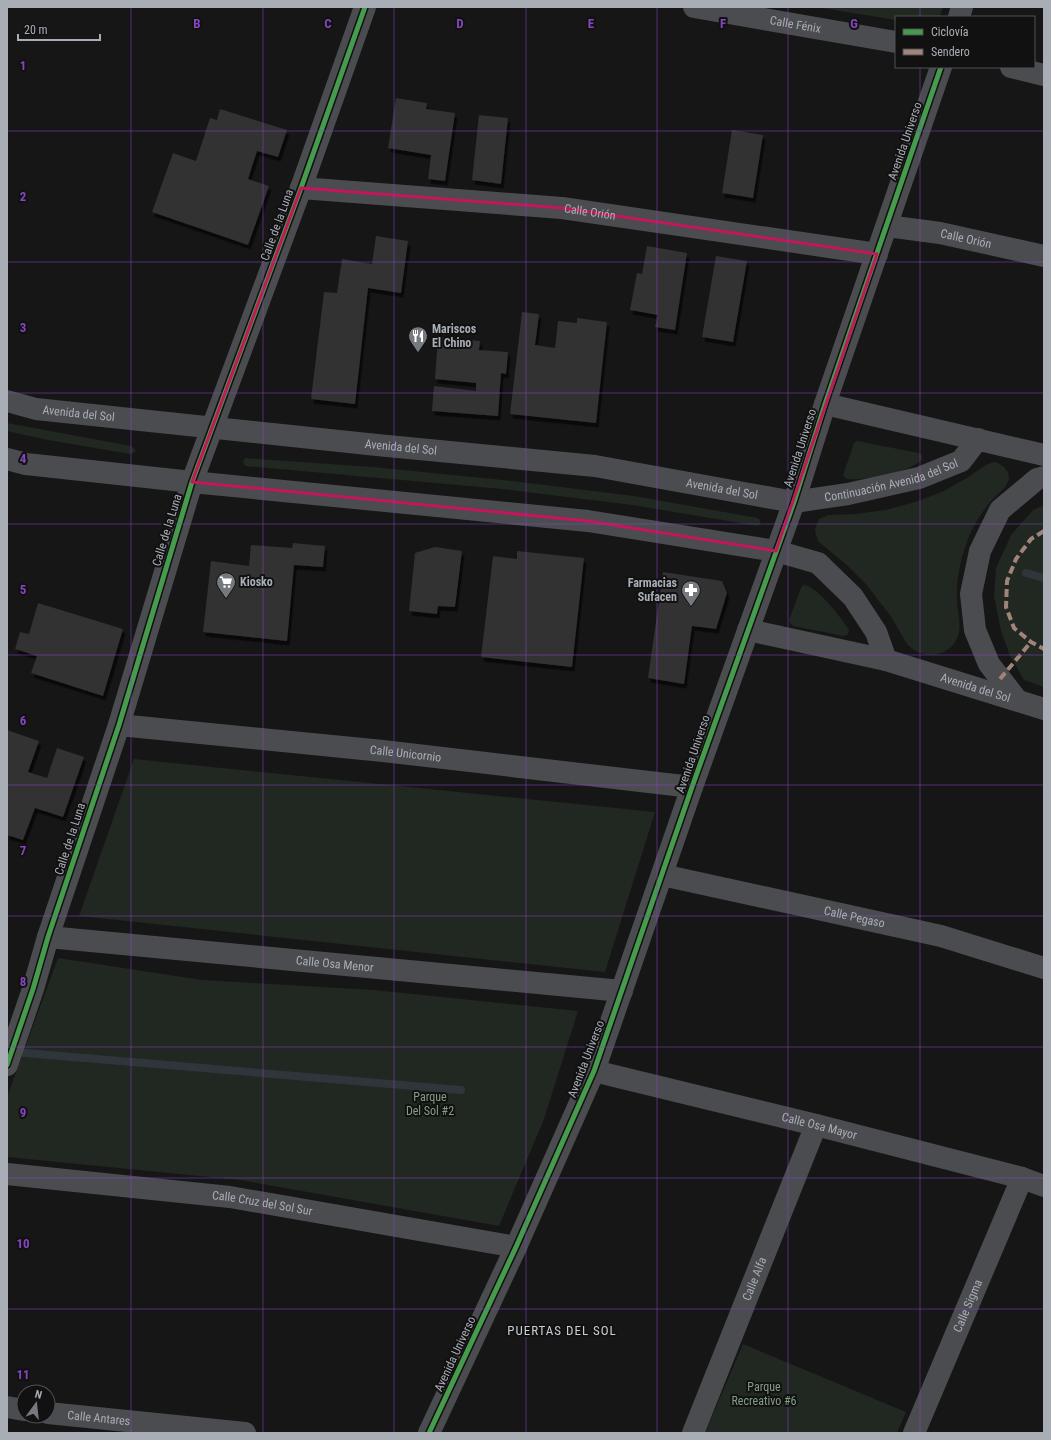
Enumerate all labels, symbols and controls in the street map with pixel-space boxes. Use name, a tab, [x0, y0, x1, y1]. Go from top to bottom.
street label: Calle Fénix	[769, 13, 822, 36]
scale bar	[18, 16, 100, 42]
text: B	[193, 16, 201, 31]
text: C	[324, 16, 332, 31]
text: D	[456, 16, 464, 31]
text: E	[588, 16, 595, 31]
text: F	[720, 16, 726, 31]
text: G	[850, 16, 858, 31]
legend	[895, 16, 1035, 68]
text: 20 m	[24, 23, 48, 37]
text: Ciclovía	[931, 25, 969, 39]
text: Sendero	[931, 45, 970, 59]
text: 1	[20, 58, 26, 73]
street label: Avenida Universo	[885, 100, 925, 182]
street label: Calle de la Luna	[258, 187, 296, 263]
text: 2	[20, 189, 27, 204]
street label: Calle Orión	[563, 201, 617, 223]
street label: Calle Orión	[939, 226, 993, 251]
text: 3	[20, 320, 26, 335]
place label: Mariscos El Chino	[432, 322, 477, 350]
restaurant icon: Mariscos El Chino	[407, 325, 429, 353]
street label: Avenida del Sol	[42, 403, 115, 424]
street label: Avenida Universo	[781, 407, 819, 489]
street label: Avenida del Sol	[364, 437, 438, 458]
text: 4	[20, 451, 27, 466]
street label: Continuación Avenida del Sol	[824, 456, 960, 504]
street label: Avenida del Sol	[685, 476, 759, 502]
street label: Calle de la Luna	[149, 492, 185, 568]
supermarket icon: Kiosko	[215, 571, 237, 599]
place label: Kiosko	[240, 575, 273, 589]
place label: Farmacias Sufacen	[628, 576, 678, 604]
pharmacy icon: Farmacias Sufacen	[680, 579, 702, 607]
text: 5	[20, 582, 27, 597]
street label: Avenida del Sol	[939, 670, 1012, 705]
text: 6	[20, 713, 27, 728]
street label: Avenida Universo	[673, 713, 713, 795]
street label: Calle Unicornio	[369, 743, 442, 765]
street label: Calle de la Luna	[52, 801, 88, 877]
text: 7	[20, 843, 27, 858]
street label: Calle Pegaso	[823, 904, 886, 931]
street label: Calle Osa Menor	[295, 953, 375, 975]
text: 8	[20, 974, 26, 989]
street label: Avenida Universo	[565, 1018, 607, 1100]
park label: Parque Del Sol #2	[406, 1090, 454, 1118]
text: 9	[20, 1105, 26, 1120]
street label: Calle Osa Mayor	[780, 1110, 859, 1142]
street label: Calle Cruz del Sol Sur	[211, 1188, 314, 1218]
text: 10	[16, 1236, 30, 1251]
street label: Calle Alfa	[740, 1255, 770, 1303]
street label: Calle Sigma	[950, 1277, 985, 1335]
street label: Avenida Universo	[431, 1314, 479, 1394]
district label: PUERTAS DEL SOL	[507, 1323, 617, 1338]
text: 11	[16, 1367, 30, 1382]
park label: Parque Recreativo #6	[731, 1380, 797, 1408]
north arrow	[16, 1384, 56, 1424]
text: N	[34, 1388, 44, 1402]
street label: Calle Antares	[67, 1408, 131, 1428]

